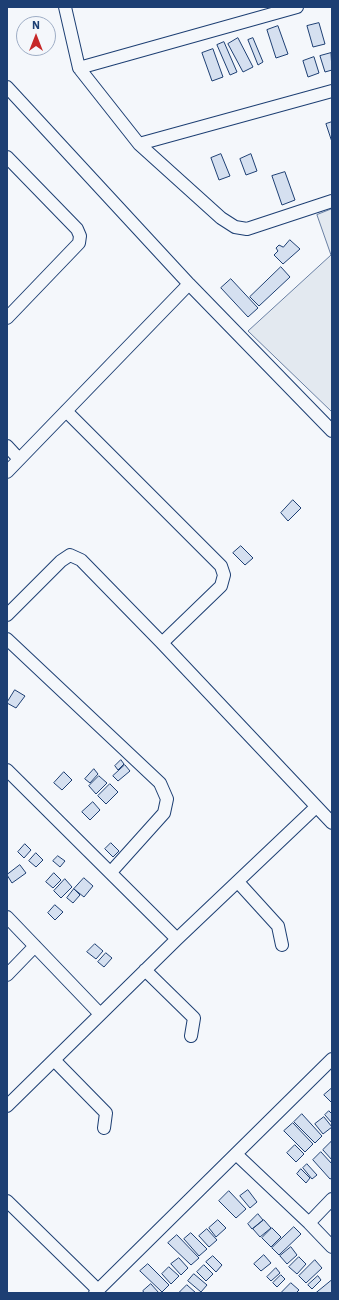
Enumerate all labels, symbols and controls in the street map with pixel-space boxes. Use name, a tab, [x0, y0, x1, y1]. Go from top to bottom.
north arrow	[16, 16, 56, 56]
text: N	[32, 18, 40, 32]

